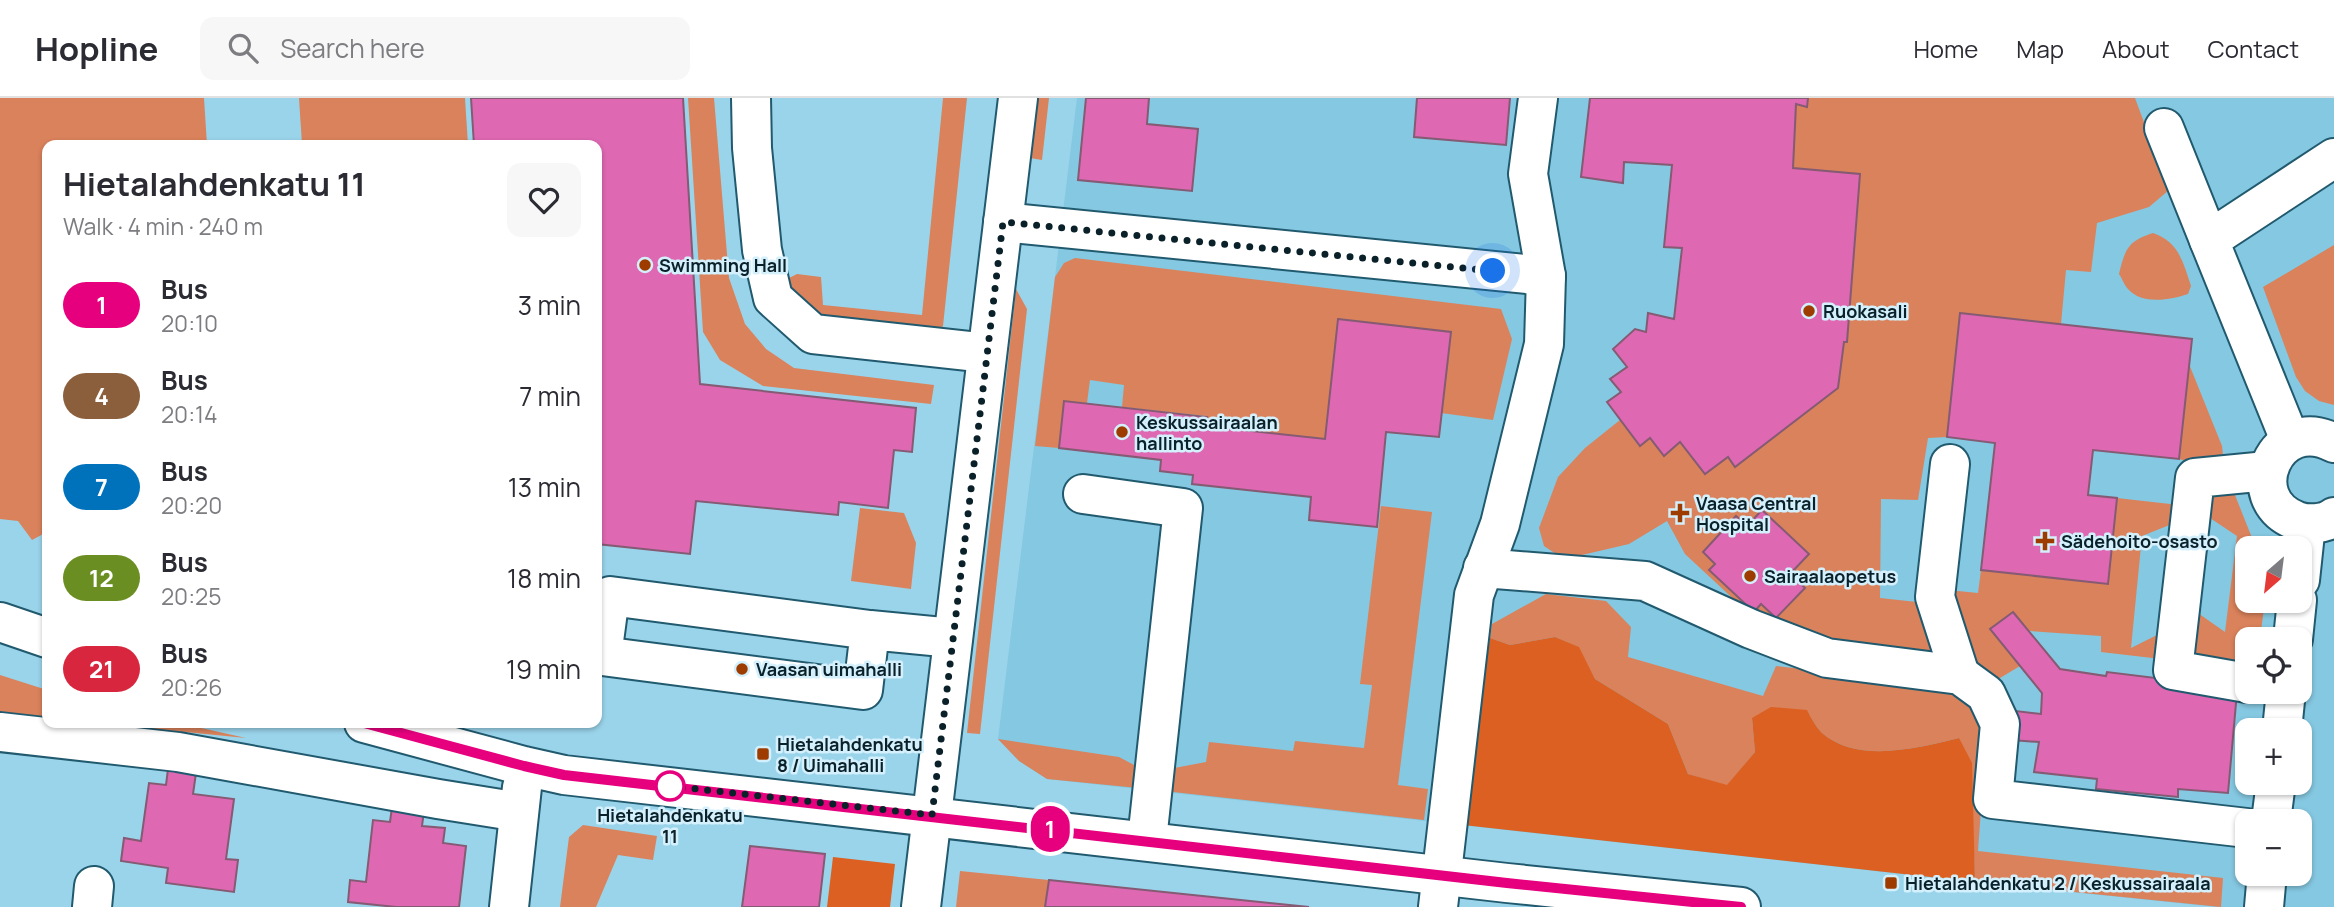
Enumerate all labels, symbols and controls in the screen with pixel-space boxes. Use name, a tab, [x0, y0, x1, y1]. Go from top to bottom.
search box	[200, 17, 690, 80]
text: Hopline	[35, 26, 158, 71]
icon: search	[224, 29, 262, 67]
text: Search here	[280, 30, 425, 66]
text: Home	[1913, 32, 1978, 65]
text: Map	[2016, 32, 2064, 65]
text: About	[2102, 32, 2170, 65]
text: Contact	[2208, 32, 2299, 65]
text: Hietalahdenkatu 11	[63, 161, 366, 206]
button: heart	[507, 163, 581, 237]
text: Walk · 4 min · 240 m	[63, 210, 263, 242]
place label: Swimming Hall	[659, 253, 787, 277]
your location	[1475, 253, 1510, 288]
marker: Swimming Hall	[637, 257, 653, 273]
text: Bus	[161, 271, 208, 307]
text: 3 min	[518, 287, 581, 323]
text: 1	[96, 288, 107, 321]
place label: Ruokasali	[1823, 299, 1908, 323]
marker: Ruokasali	[1801, 303, 1817, 319]
text: 20:10	[161, 307, 218, 339]
text: Bus	[161, 362, 208, 398]
text: 7 min	[519, 378, 581, 414]
text: 4	[94, 379, 109, 412]
text: 20:14	[161, 398, 218, 430]
place label: Keskussairaalan hallinto	[1136, 410, 1278, 455]
marker: Keskussairaalan hallinto	[1114, 424, 1130, 440]
text: Bus	[161, 453, 208, 489]
text: 13 min	[508, 469, 581, 505]
text: 7	[95, 470, 108, 503]
text: 20:20	[161, 489, 222, 521]
place label: Vaasa Central Hospital	[1696, 491, 1816, 536]
marker: Vaasa Central Hospital	[1670, 503, 1690, 523]
place label: Sädehoito-osasto	[2061, 529, 2218, 553]
marker: Sädehoito-osasto	[2035, 531, 2055, 551]
north arrow	[2235, 536, 2312, 612]
map controls	[2235, 536, 2312, 886]
text: Bus	[161, 544, 208, 580]
text: 18 min	[507, 560, 581, 596]
text: 12	[89, 561, 114, 594]
place label: Sairaalaopetus	[1764, 564, 1896, 588]
marker: Sairaalaopetus	[1742, 568, 1758, 584]
text: 20:25	[161, 580, 221, 612]
button: locate	[2235, 627, 2312, 704]
text: Bus	[161, 635, 208, 671]
text: 19 min	[506, 651, 581, 687]
text: 21	[89, 652, 114, 685]
place label: Vaasan uimahalli	[756, 657, 902, 681]
marker: Vaasan uimahalli	[734, 661, 750, 677]
text: 20:26	[161, 671, 222, 703]
button: +	[2235, 718, 2312, 795]
place label: Hietalahdenkatu 8 / Uimahalli	[777, 732, 923, 777]
marker: Hietalahdenkatu 8 / Uimahalli	[755, 746, 771, 762]
marker: Hietalahdenkatu 11	[655, 771, 685, 801]
place label: Hietalahdenkatu 11	[597, 803, 743, 848]
line badge: 1	[1027, 806, 1073, 852]
button: −	[2235, 809, 2312, 886]
text: 1	[1045, 812, 1055, 845]
place label: Hietalahdenkatu 2 / Keskussairaala	[1905, 871, 2211, 895]
marker: Hietalahdenkatu 2 / Keskussairaala	[1883, 875, 1899, 891]

